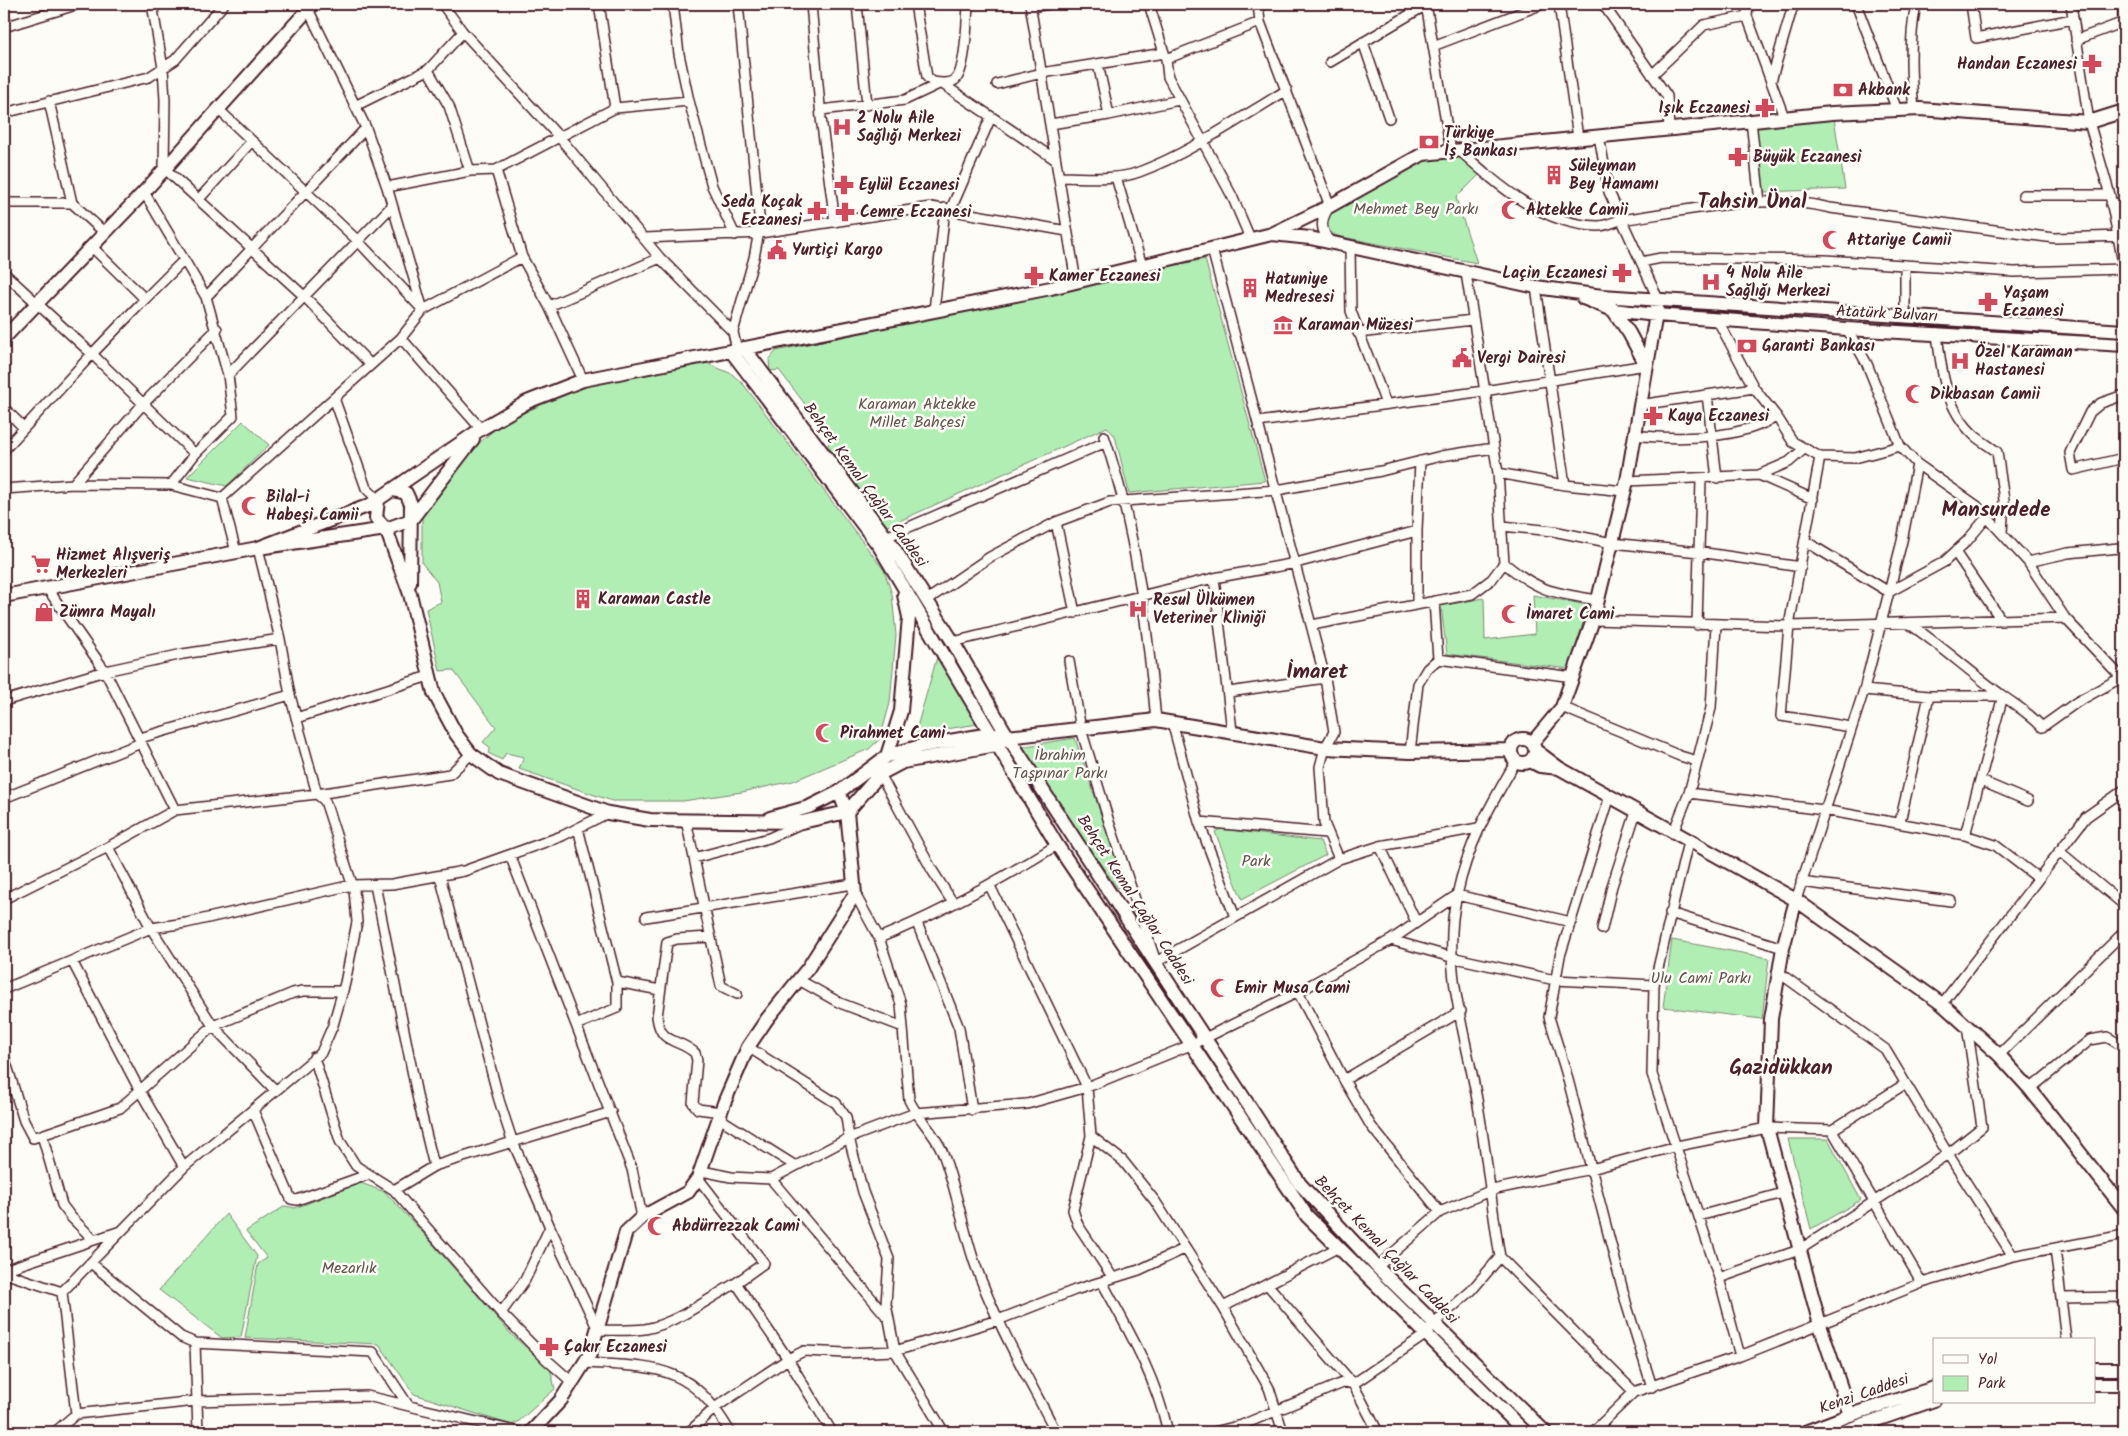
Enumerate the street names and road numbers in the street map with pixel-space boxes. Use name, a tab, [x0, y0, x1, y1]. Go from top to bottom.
street label: Atatürk Bulvarı	[1835, 299, 1939, 329]
street label: Behçet Kemal Çağlar Caddesi	[796, 397, 934, 574]
street label: Behçet Kemal Çağlar Caddesi	[1070, 810, 1200, 991]
street label: Behçet Kemal Çağlar Caddesi	[1308, 1170, 1465, 1331]
street label: Kenzi Caddesi	[1816, 1367, 1913, 1421]

